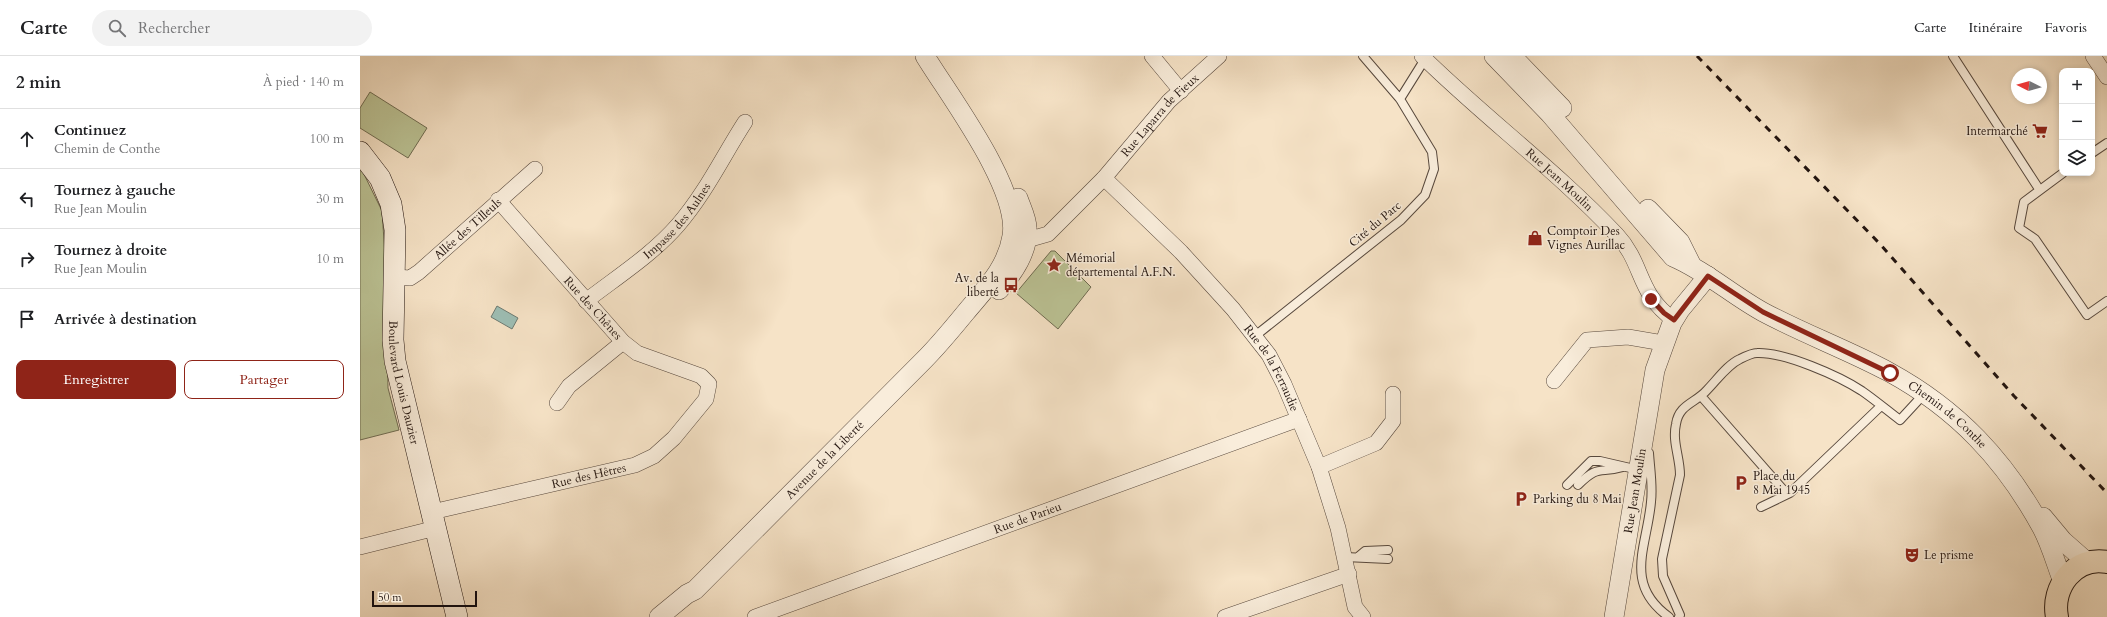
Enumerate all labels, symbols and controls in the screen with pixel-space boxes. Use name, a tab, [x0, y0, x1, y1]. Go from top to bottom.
search box	[92, 10, 372, 46]
text: Carte	[20, 15, 68, 41]
icon: search	[106, 17, 128, 39]
text: Rechercher	[138, 18, 210, 38]
text: Carte	[1914, 18, 1947, 37]
text: Itinéraire	[1969, 18, 2023, 37]
text: Favoris	[2045, 18, 2087, 37]
north arrow	[2011, 68, 2047, 104]
map controls	[2059, 68, 2095, 176]
button: +	[2059, 68, 2095, 104]
street label: Rue Laparra de Fieux	[1117, 70, 1202, 160]
text: 2 min	[16, 71, 61, 94]
text: À pied · 140 m	[263, 73, 344, 91]
button: −	[2059, 104, 2095, 140]
text: Continuez	[54, 120, 126, 140]
supermarket icon: Intermarché	[2031, 122, 2049, 140]
place label: Intermarché	[1966, 123, 2028, 139]
icon: ahead	[16, 128, 38, 150]
text: 100 m	[310, 130, 344, 148]
text: Chemin de Conthe	[54, 140, 160, 158]
button: layers	[2059, 140, 2095, 176]
street label: Rue Jean Moulin	[1522, 145, 1597, 215]
text: Tournez à gauche	[54, 180, 176, 200]
street label: Impasse des Aulnes	[640, 180, 714, 263]
icon: left	[16, 188, 38, 210]
text: 30 m	[316, 190, 344, 208]
street label: Allée des Tilleuls	[430, 194, 505, 263]
street label: Cité du Parc	[1346, 197, 1405, 250]
text: Rue Jean Moulin	[54, 200, 147, 218]
place label: Comptoir Des Vignes Aurillac	[1547, 223, 1626, 253]
shop icon: Comptoir Des Vignes Aurillac	[1526, 229, 1544, 247]
text: Tournez à droite	[54, 240, 167, 260]
icon: right	[16, 248, 38, 270]
text: 10 m	[316, 250, 344, 268]
place label: Mémorial départemental A.F.N.	[1066, 250, 1175, 280]
place icon: Mémorial départemental A.F.N.	[1045, 256, 1063, 274]
text: Rue Jean Moulin	[54, 260, 147, 278]
place label: Av. de la liberté	[955, 270, 1000, 300]
street label: Rue des Chênes	[560, 273, 626, 343]
bus stop icon: Av. de la liberté	[1002, 276, 1020, 294]
route end	[1642, 290, 1660, 308]
icon: arrive	[16, 308, 38, 330]
text: Arrivée à destination	[54, 309, 197, 329]
street label: Boulevard Louis Dauzier	[385, 320, 423, 447]
street label: Rue de la Ferraudie	[1240, 321, 1303, 414]
button: Enregistrer	[16, 360, 176, 399]
button: Partager	[184, 360, 344, 399]
route start	[1881, 364, 1899, 382]
street label: Chemin de Conthe	[1905, 377, 1991, 452]
street label: Avenue de la Liberté	[782, 417, 867, 503]
street label: Rue Jean Moulin	[1620, 447, 1650, 534]
street label: Rue des Hêtres	[550, 459, 628, 492]
place label: Place du 8 Mai 1945	[1753, 468, 1810, 498]
parking icon: Place du 8 Mai 1945	[1732, 474, 1750, 492]
parking icon: Parking du 8 Mai	[1512, 490, 1530, 508]
place label: Parking du 8 Mai	[1533, 491, 1622, 507]
street label: Rue de Parieu	[992, 498, 1064, 537]
theatre icon: Le prisme	[1903, 546, 1921, 564]
place label: Le prisme	[1924, 547, 1974, 563]
scale bar	[372, 589, 477, 608]
text: 50 m	[378, 590, 402, 605]

